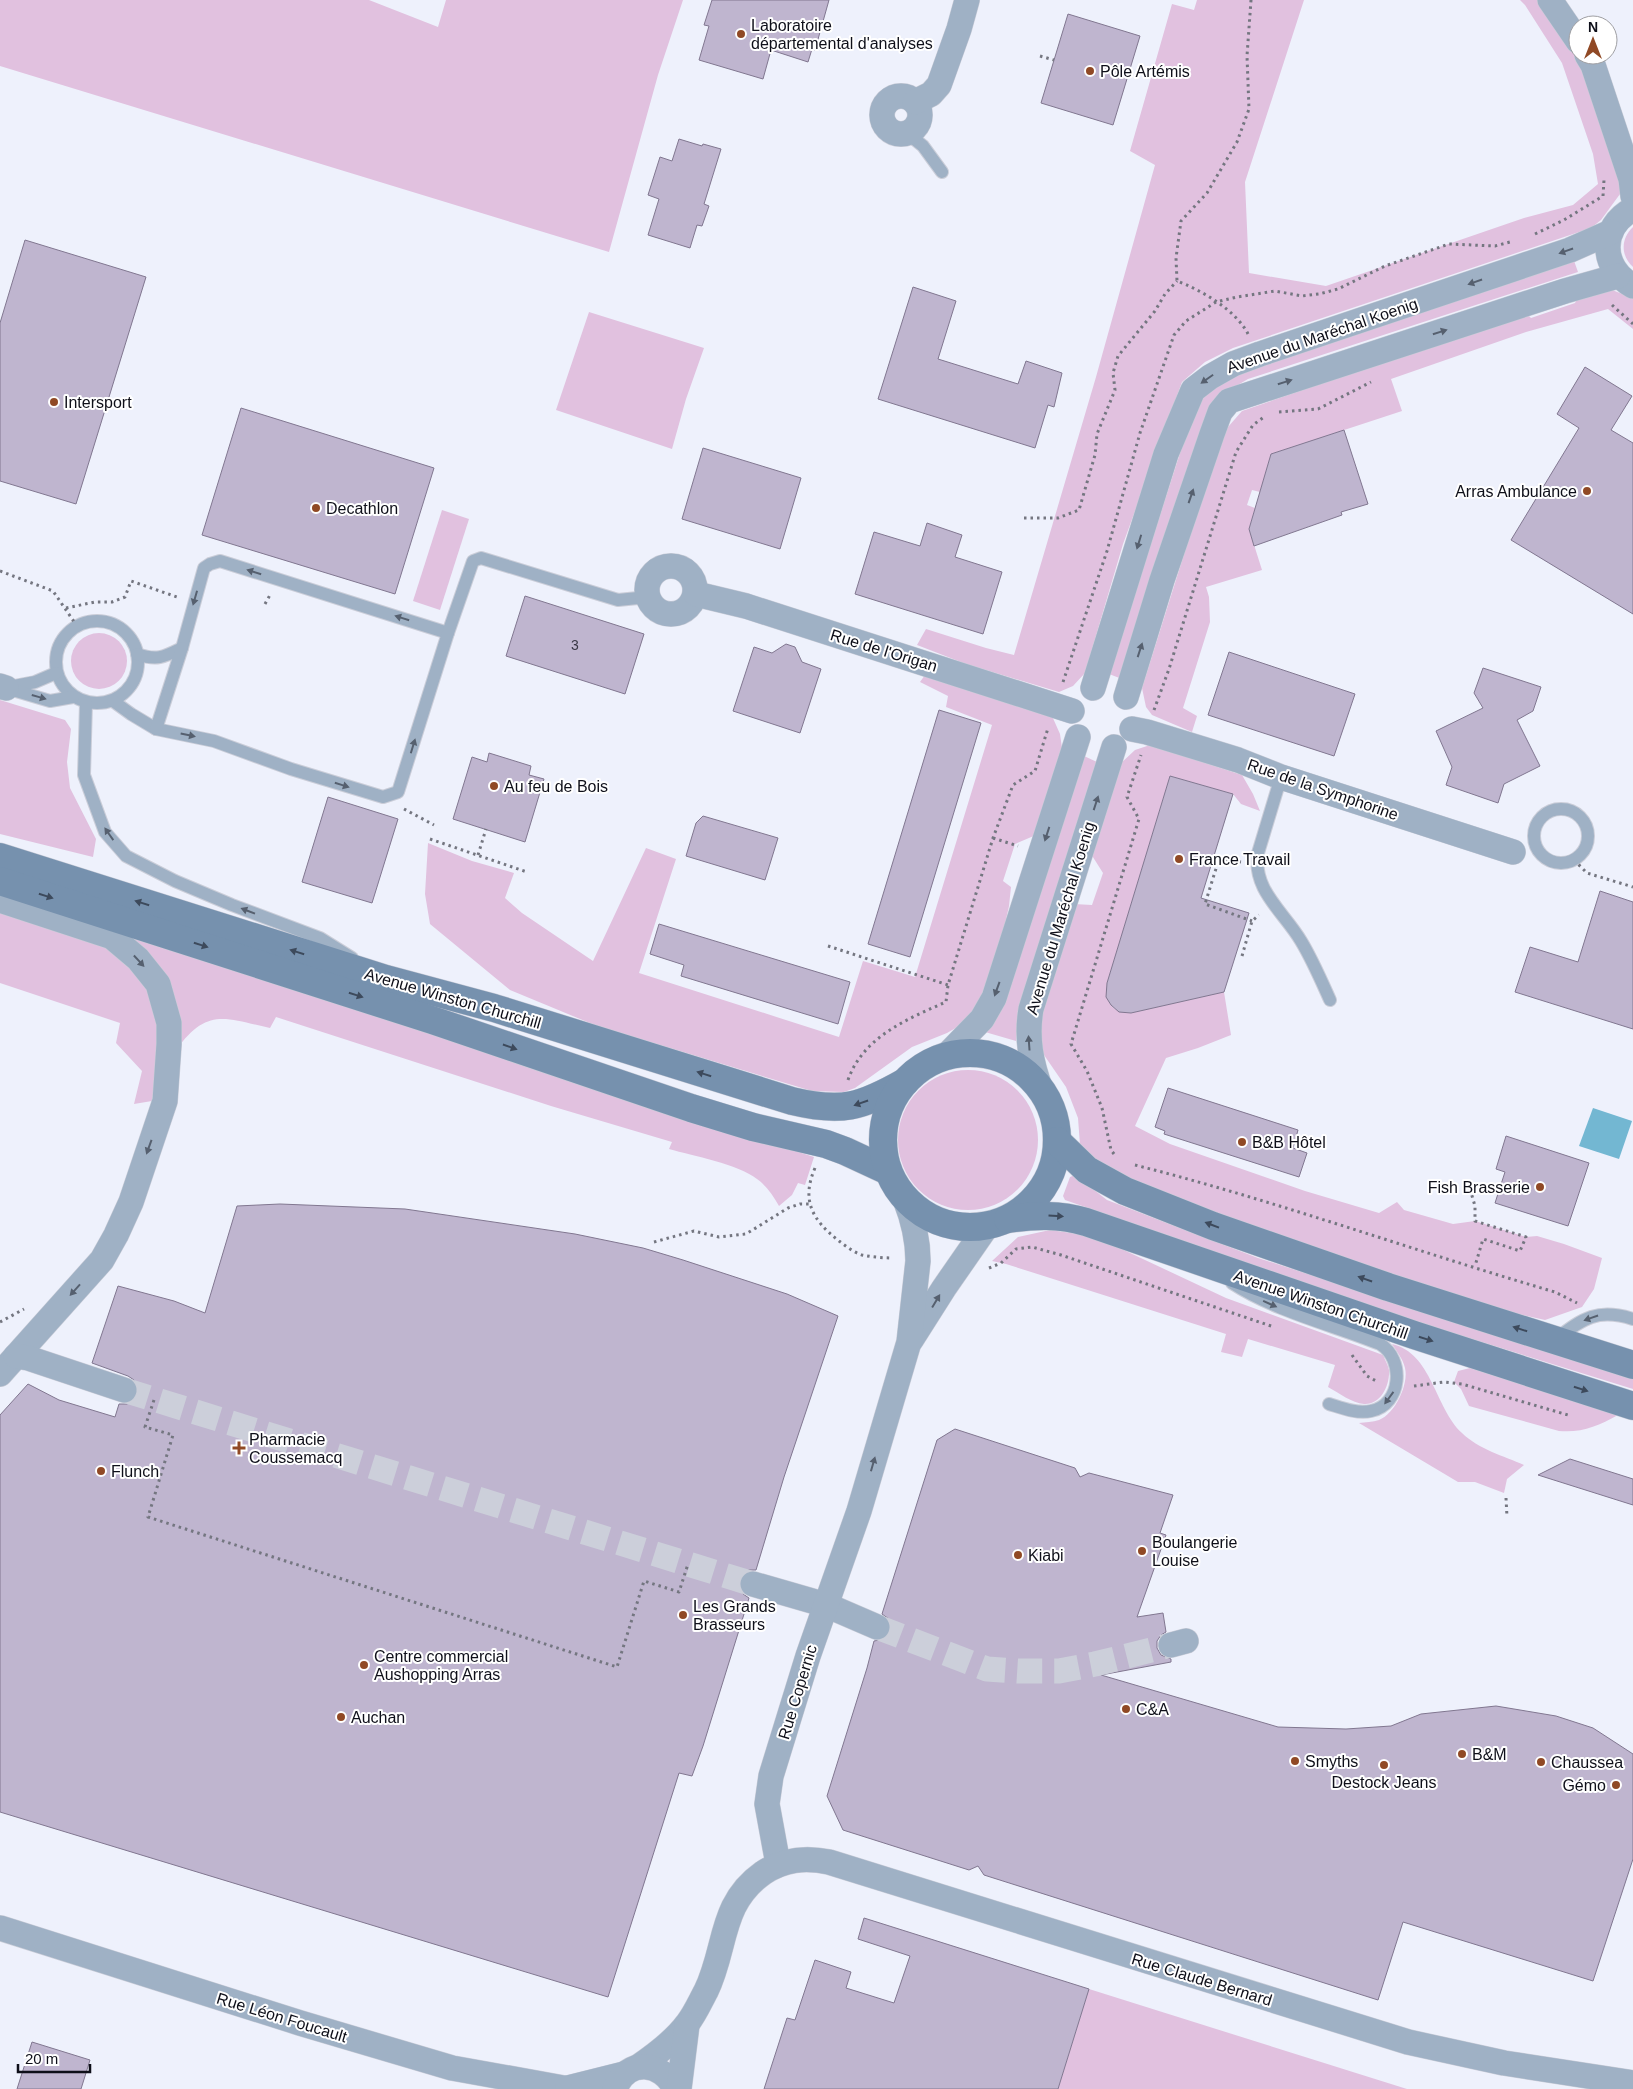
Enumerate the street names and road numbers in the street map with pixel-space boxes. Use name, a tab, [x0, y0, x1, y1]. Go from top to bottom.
street label: Avenue du Maréchal Koenig	[1224, 295, 1420, 376]
street label: Rue de l'Origan	[828, 626, 939, 675]
street label: Rue de la Symphorine	[1245, 756, 1401, 823]
street label: Avenue du Maréchal Koenig	[1023, 820, 1098, 1017]
street label: Avenue Winston Churchill	[363, 965, 543, 1032]
street label: Avenue Winston Churchill	[1232, 1267, 1410, 1342]
street label: Rue Copernic	[775, 1643, 820, 1741]
street label: Rue Claude Bernard	[1130, 1950, 1274, 2009]
street label: Rue Léon Foucault	[215, 1990, 350, 2046]

